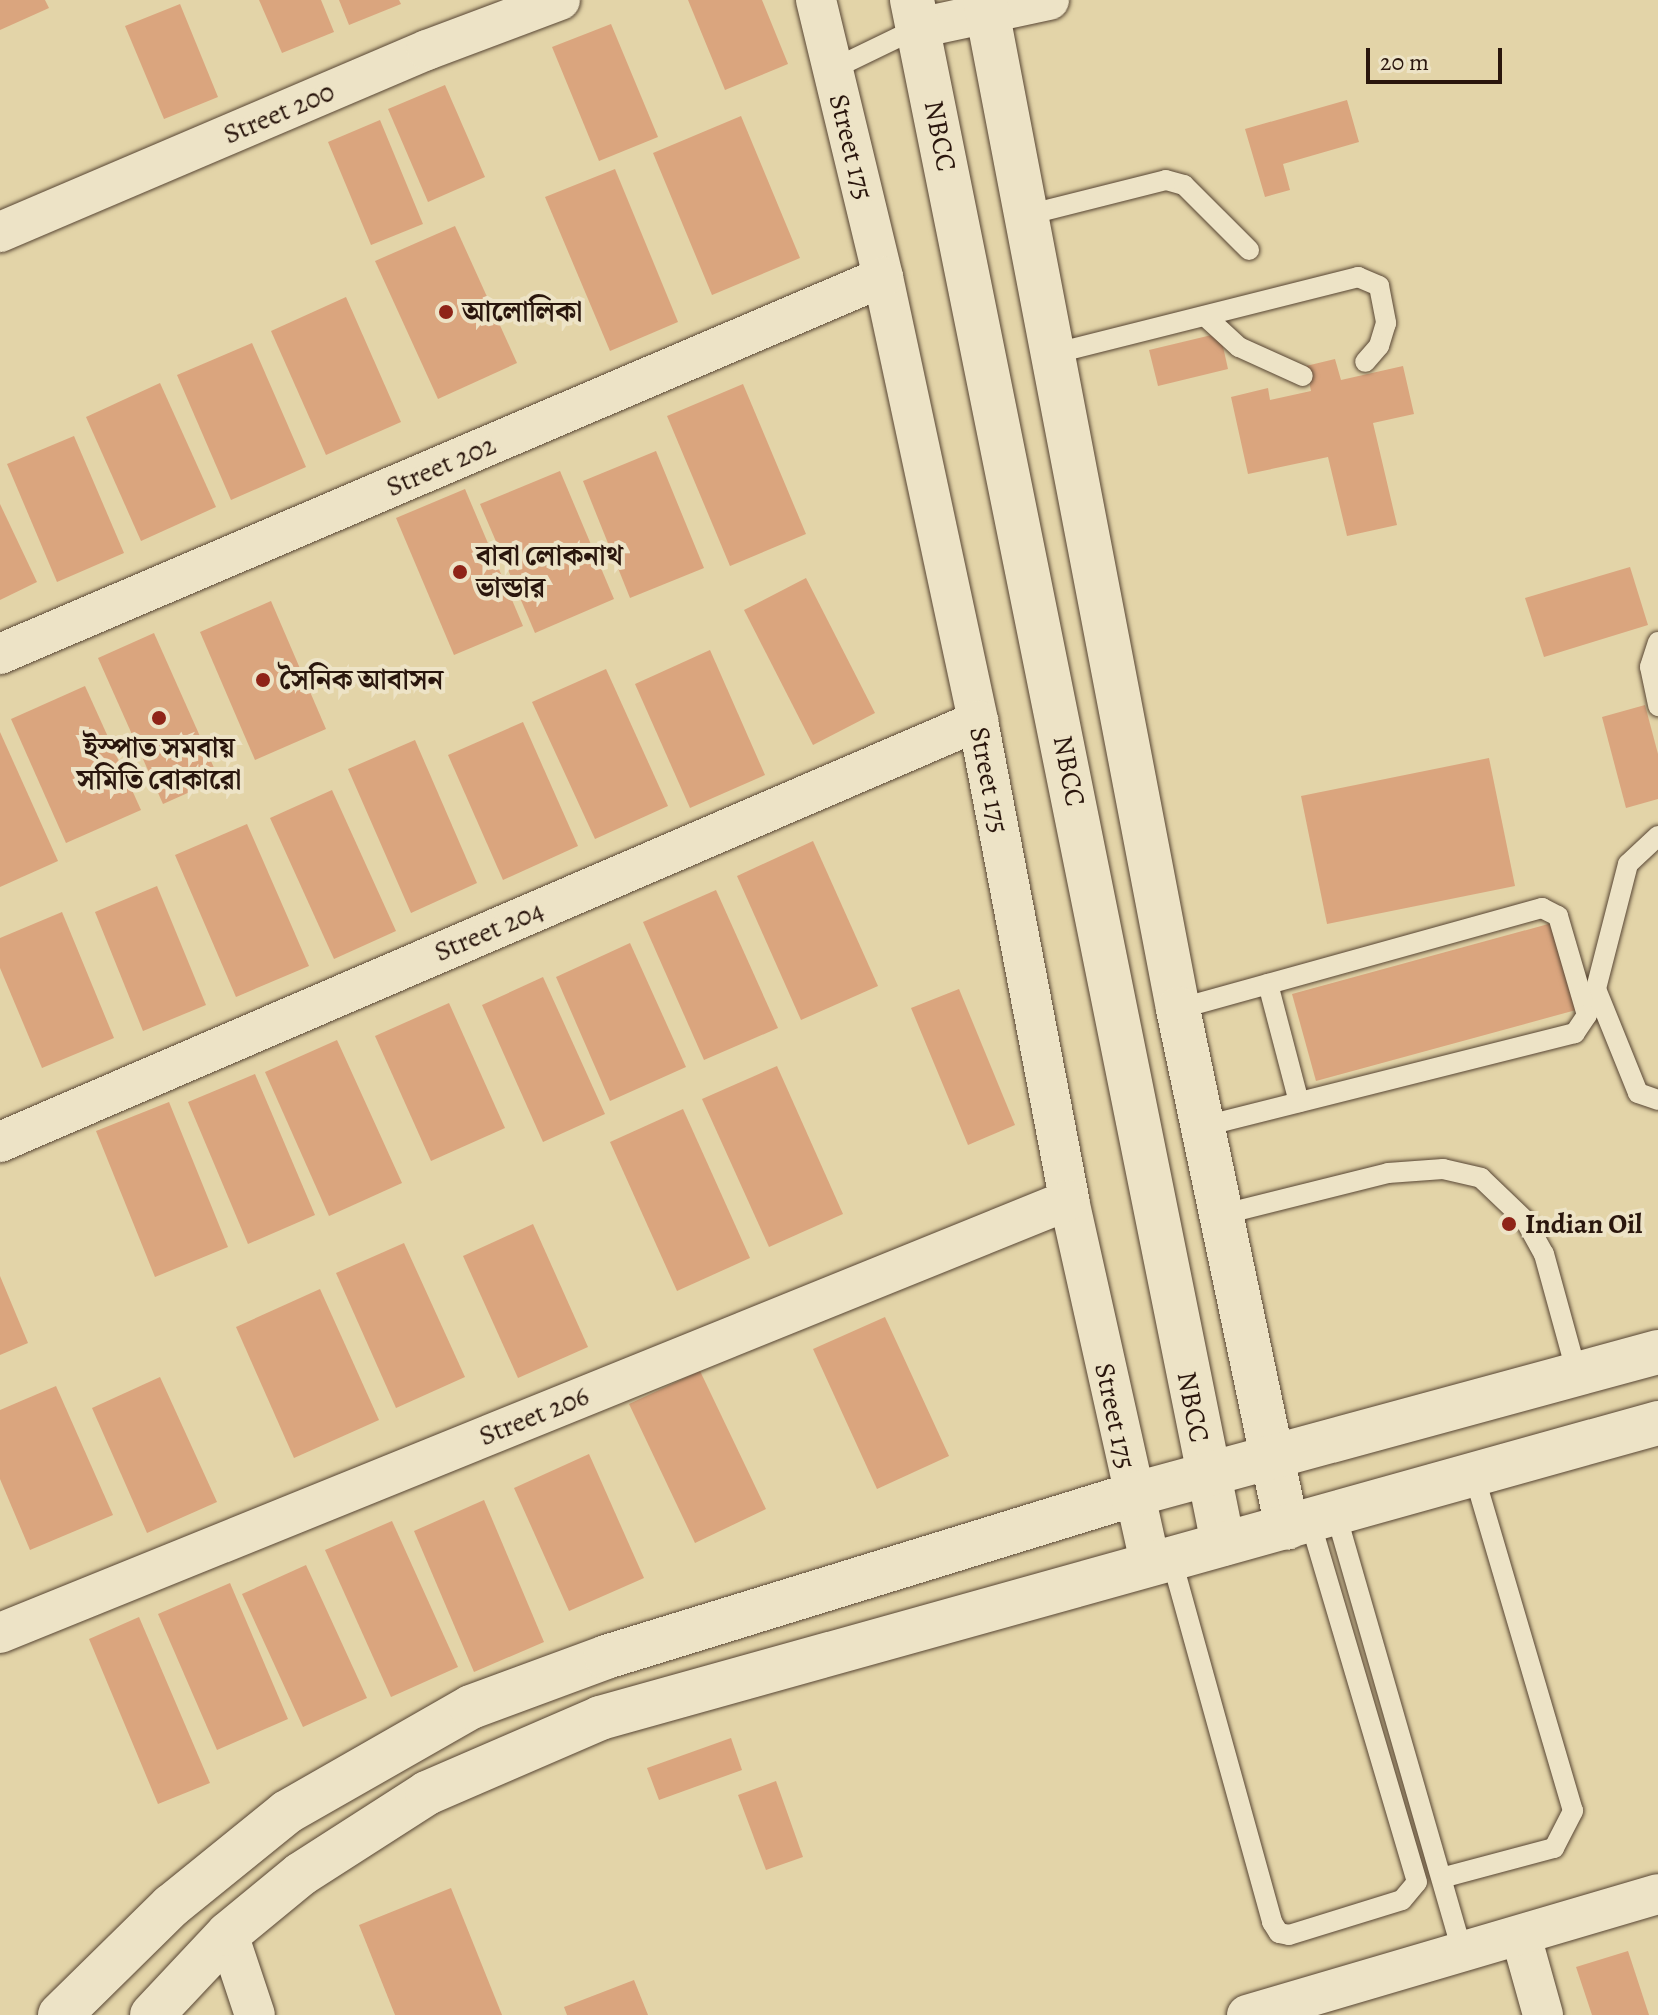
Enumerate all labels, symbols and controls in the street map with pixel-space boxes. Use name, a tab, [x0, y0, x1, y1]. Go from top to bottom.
scale bar	[1370, 32, 1506, 82]
text: 20 m	[1380, 46, 1429, 78]
street label: Street 200	[218, 75, 340, 151]
street label: Street 175	[822, 91, 880, 203]
street label: NBCC	[917, 98, 963, 174]
place label: আলোলিকা	[462, 295, 582, 329]
marker: আলোলিকা	[437, 303, 455, 321]
street label: Street 202	[381, 428, 501, 504]
place label: বাবা লোকনাথ ভান্ডার	[476, 539, 623, 605]
marker: বাবা লোকনাথ ভান্ডার	[451, 563, 469, 581]
place label: সৈনিক আবাসন	[279, 663, 443, 697]
marker: সৈনিক আবাসন	[254, 671, 272, 689]
marker: ইস্পাত সমবায় সমিতি বোকারো	[150, 709, 168, 727]
street label: Street 175	[962, 724, 1016, 836]
place label: ইস্পাত সমবায় সমিতি বোকারো	[77, 731, 241, 797]
street label: NBCC	[1046, 733, 1092, 809]
street label: Street 204	[429, 893, 549, 969]
place label: Indian Oil	[1525, 1207, 1642, 1241]
marker: Indian Oil	[1500, 1215, 1518, 1233]
street label: Street 175	[1087, 1360, 1143, 1472]
street label: NBCC	[1170, 1369, 1216, 1445]
street label: Street 206	[474, 1379, 594, 1453]

